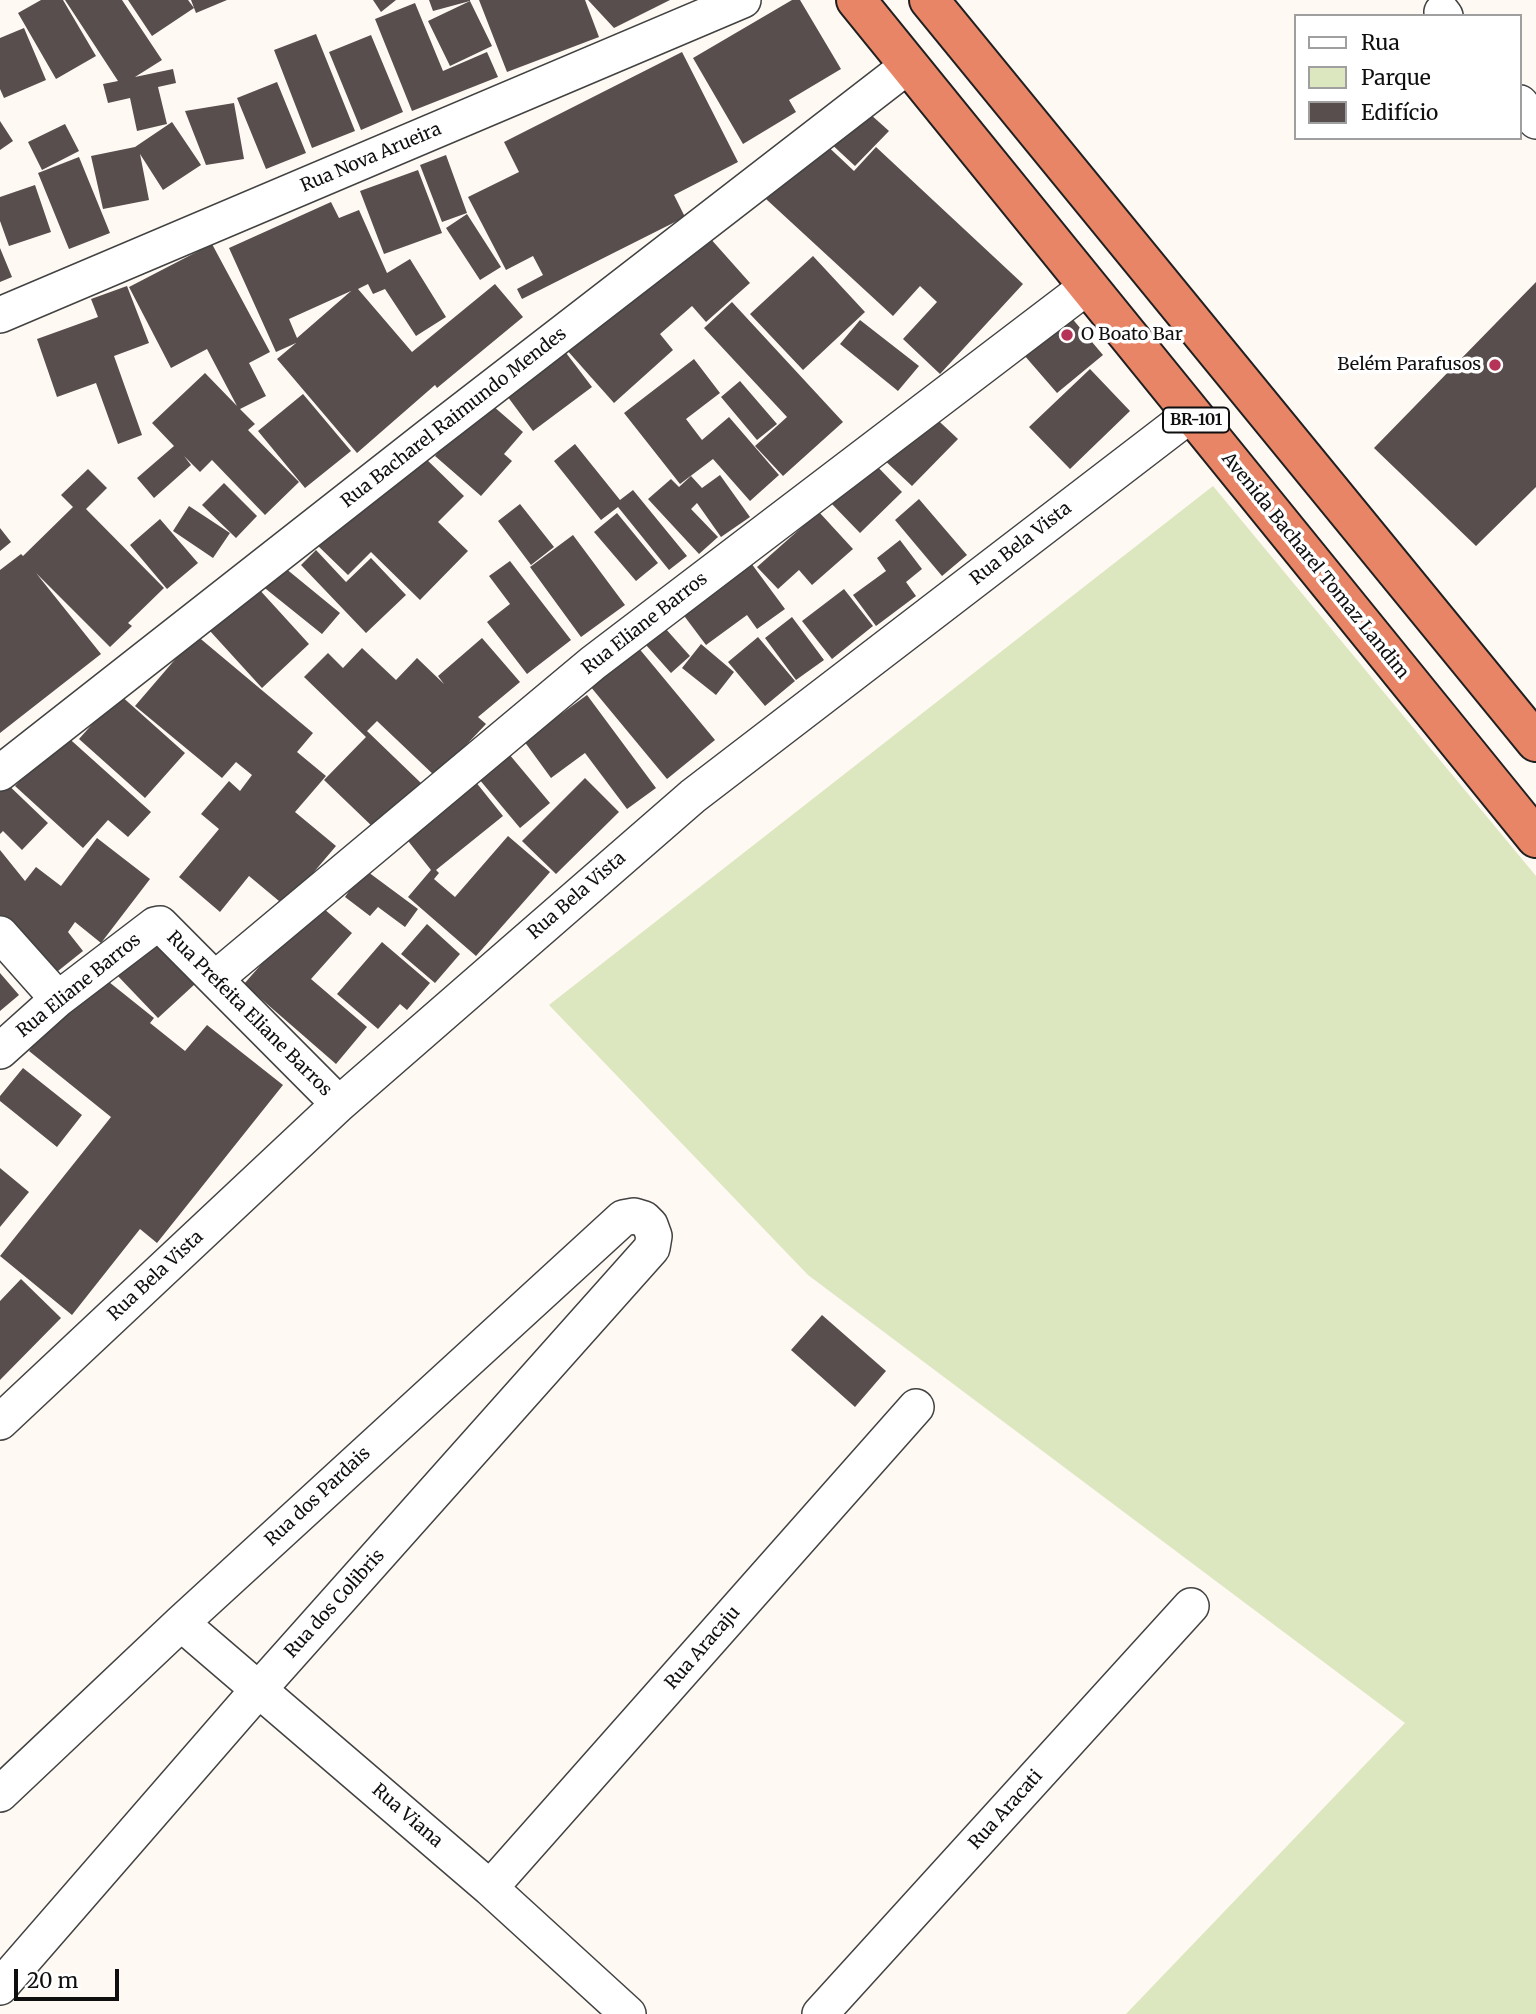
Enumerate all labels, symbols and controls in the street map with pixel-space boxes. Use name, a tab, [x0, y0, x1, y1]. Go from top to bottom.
legend	[1294, 14, 1522, 140]
text: Rua	[1361, 29, 1400, 56]
text: Parque	[1361, 64, 1431, 91]
text: Edifício	[1361, 99, 1438, 126]
street label: Rua Nova Arueira	[297, 119, 445, 197]
street label: Rua Bacharel Raimundo Mendes	[337, 323, 571, 513]
place label: O Boato Bar	[1081, 324, 1183, 346]
marker: O Boato Bar	[1059, 327, 1075, 343]
place label: Belém Parafusos	[1337, 354, 1481, 376]
marker: Belém Parafusos	[1487, 357, 1503, 373]
road number: BR-101	[1163, 408, 1229, 432]
street label: Avenida Bacharel Tomaz Landim	[1217, 448, 1413, 684]
street label: Rua Bela Vista	[966, 498, 1076, 590]
street label: Rua Eliane Barros	[578, 568, 712, 680]
street label: Rua Bela Vista	[524, 848, 630, 944]
street label: Rua Prefeita Eliane Barros	[162, 927, 336, 1101]
street label: Rua Eliane Barros	[13, 929, 145, 1043]
street label: Rua Bela Vista	[104, 1226, 208, 1326]
street label: Rua dos Pardais	[261, 1443, 375, 1551]
street label: Rua dos Colibris	[281, 1545, 389, 1663]
street label: Rua Aracaju	[661, 1602, 745, 1694]
street label: Rua Aracati	[965, 1766, 1047, 1854]
street label: Rua Viana	[367, 1780, 447, 1852]
scale bar	[18, 1954, 122, 1998]
text: 20 m	[27, 1967, 78, 1994]

